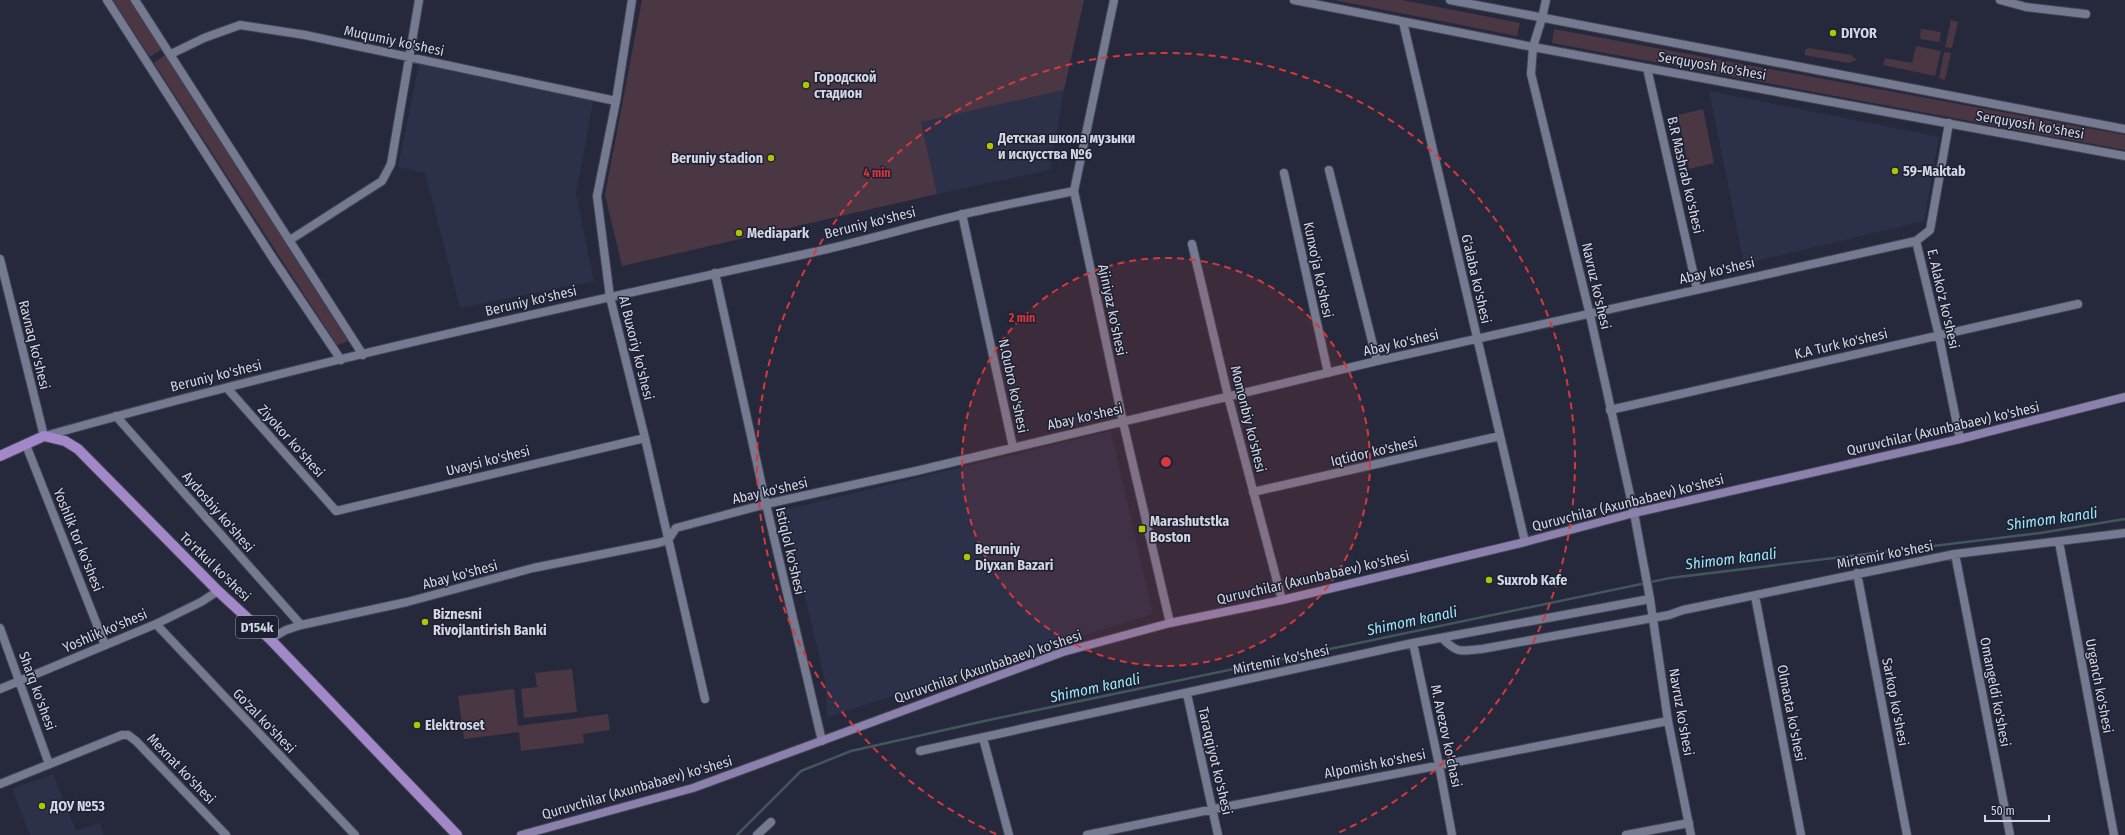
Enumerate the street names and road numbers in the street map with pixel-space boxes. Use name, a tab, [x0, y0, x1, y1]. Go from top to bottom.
street label: Muqumiy ko'shesi	[342, 22, 446, 60]
street label: Serquyosh ko'shesi	[1657, 48, 1767, 84]
street label: Serquyosh ko'shesi	[1975, 107, 2085, 143]
street label: B.R Mashrab ko'shesi	[1663, 115, 1707, 235]
street label: Beruniy ko'shesi	[823, 203, 917, 243]
street label: Kunxo'ja ko'shesi	[1300, 220, 1336, 320]
street label: G'alaba ko'shesi	[1457, 233, 1495, 325]
street label: Navruz ko'shesi	[1578, 241, 1614, 331]
street label: E. Alako'z ko'shesi	[1923, 247, 1963, 351]
street label: Abay ko'shesi	[1678, 254, 1756, 288]
street label: Ajiniyaz ko'shesi	[1094, 263, 1130, 357]
street label: Beruniy ko'shesi	[484, 282, 578, 320]
street label: Al Buxoriy ko'shesi	[615, 294, 657, 402]
street label: Ravnaq ko'shesi	[15, 299, 53, 391]
street label: K.A Turk ko'shesi	[1793, 325, 1889, 363]
street label: Abay ko'shesi	[1362, 326, 1440, 360]
street label: N.Qubro ko'shesi	[995, 337, 1031, 435]
street label: Beruniy ko'shesi	[169, 356, 263, 396]
street label: Momonbiy ko'shesi	[1227, 364, 1269, 474]
street label: Quruvchilar (Axunbabaev) ko'shesi	[1845, 399, 2041, 459]
street label: Abay ko'shesi	[1046, 400, 1124, 434]
street label: Ziyokor ko'shesi	[254, 401, 328, 481]
street label: Iqtidor ko'shesi	[1329, 434, 1419, 470]
street label: Uvaysi ko'shesi	[444, 442, 532, 480]
street label: Aydosbiy ko'shesi	[178, 468, 258, 556]
street label: Quruvchilar (Axunbabaev) ko'shesi	[1530, 471, 1726, 535]
street label: Abay ko'shesi	[731, 474, 809, 508]
street label: Yoshlik tor ko'shesi	[50, 486, 106, 594]
street label: Istiqlol ko'shesi	[772, 506, 808, 596]
street label: To'rtkul ko'shesi	[176, 529, 254, 605]
street label: Mirtemir ko'shesi	[1835, 537, 1935, 573]
street label: Quruvchilar (Axunbabaev) ko'shesi	[1215, 548, 1411, 608]
street label: Abay ko'shesi	[421, 557, 499, 593]
street label: Yoshlik ko'shesi	[60, 606, 150, 656]
road number: D154k	[236, 616, 278, 638]
street label: Quruvchilar (Axunbabaev) ko'shesi	[892, 627, 1084, 707]
street label: Omangeldi ko'shesi	[1976, 636, 2014, 748]
street label: Urganch ko'shesi	[2081, 637, 2117, 735]
street label: Mirtemir ko'shesi	[1231, 641, 1331, 679]
street label: Sharq ko'shesi	[15, 649, 59, 733]
street label: Sarkop ko'shesi	[1878, 657, 1912, 747]
street label: Olmaota ko'shesi	[1773, 663, 1809, 763]
street label: Navruz ko'shesi	[1665, 667, 1697, 757]
street label: M. Avezov ko'chasi	[1427, 683, 1465, 789]
street label: Go'zal ko'shesi	[229, 685, 299, 757]
street label: Taraqqiyot ko'shesi	[1194, 705, 1236, 817]
street label: Mexnat ko'shesi	[143, 730, 219, 808]
street label: Alpomish ko'shesi	[1323, 746, 1427, 782]
street label: Quruvchilar (Axunbabaev) ko'shesi	[540, 753, 734, 823]

